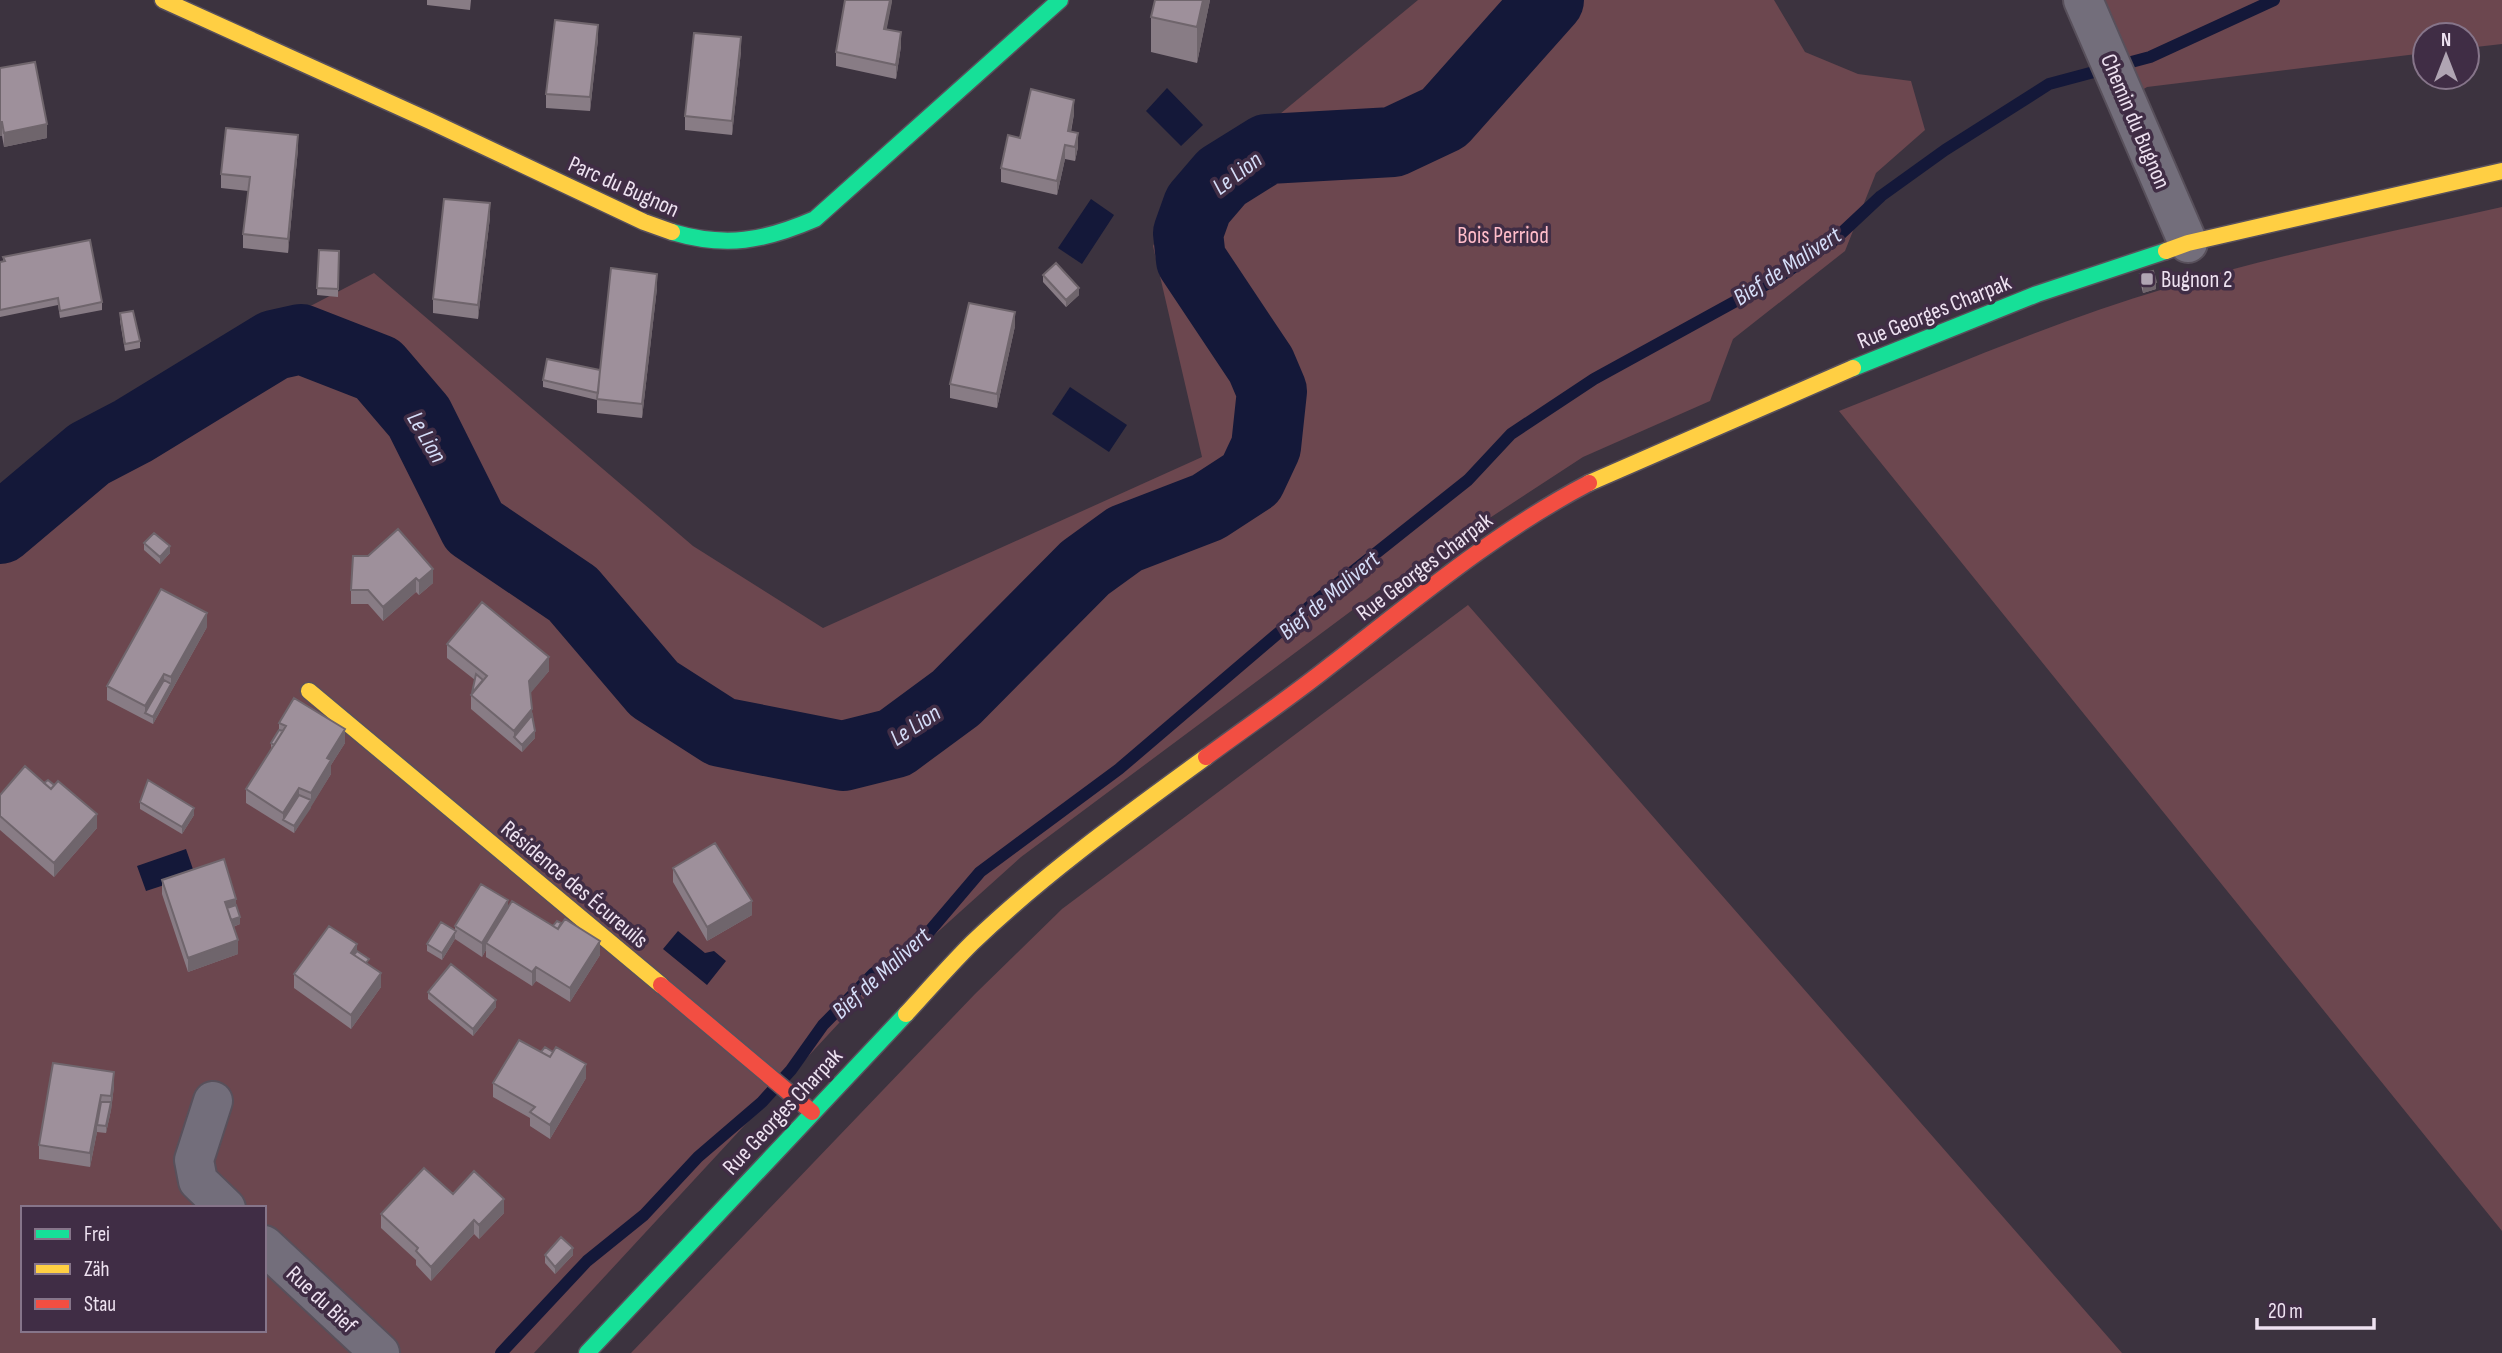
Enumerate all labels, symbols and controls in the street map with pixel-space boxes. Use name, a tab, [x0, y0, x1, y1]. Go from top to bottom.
north arrow	[2411, 21, 2481, 91]
text: N	[2441, 29, 2451, 52]
street label: Chemin du Bugnon	[2094, 50, 2176, 193]
water label: Le Lion	[1207, 145, 1268, 201]
street label: Parc du Bugnon	[564, 150, 683, 224]
water label: Bief de Malivert	[1728, 220, 1847, 312]
park label: Bois Perriod	[1457, 222, 1549, 250]
place label: Bugnon 2	[2161, 266, 2232, 294]
street label: Rue Georges Charpak	[1853, 268, 2016, 355]
marker: Bugnon 2	[2139, 271, 2155, 287]
water label: Le Lion	[400, 406, 453, 468]
street label: Rue Georges Charpak	[1351, 506, 1498, 627]
water label: Bief de Malivert	[1273, 544, 1386, 646]
water label: Le Lion	[885, 698, 946, 752]
street label: Résidence des Écureuils	[495, 815, 654, 955]
water label: Bief de Malivert	[826, 921, 937, 1025]
street label: Rue Georges Charpak	[717, 1042, 849, 1181]
legend	[21, 1206, 266, 1332]
text: Frei	[84, 1222, 110, 1247]
text: Zäh	[84, 1257, 110, 1282]
street label: Rue du Bief	[280, 1260, 363, 1340]
scale bar	[2257, 1286, 2374, 1330]
text: Stau	[84, 1292, 116, 1317]
text: 20 m	[2268, 1299, 2303, 1324]

